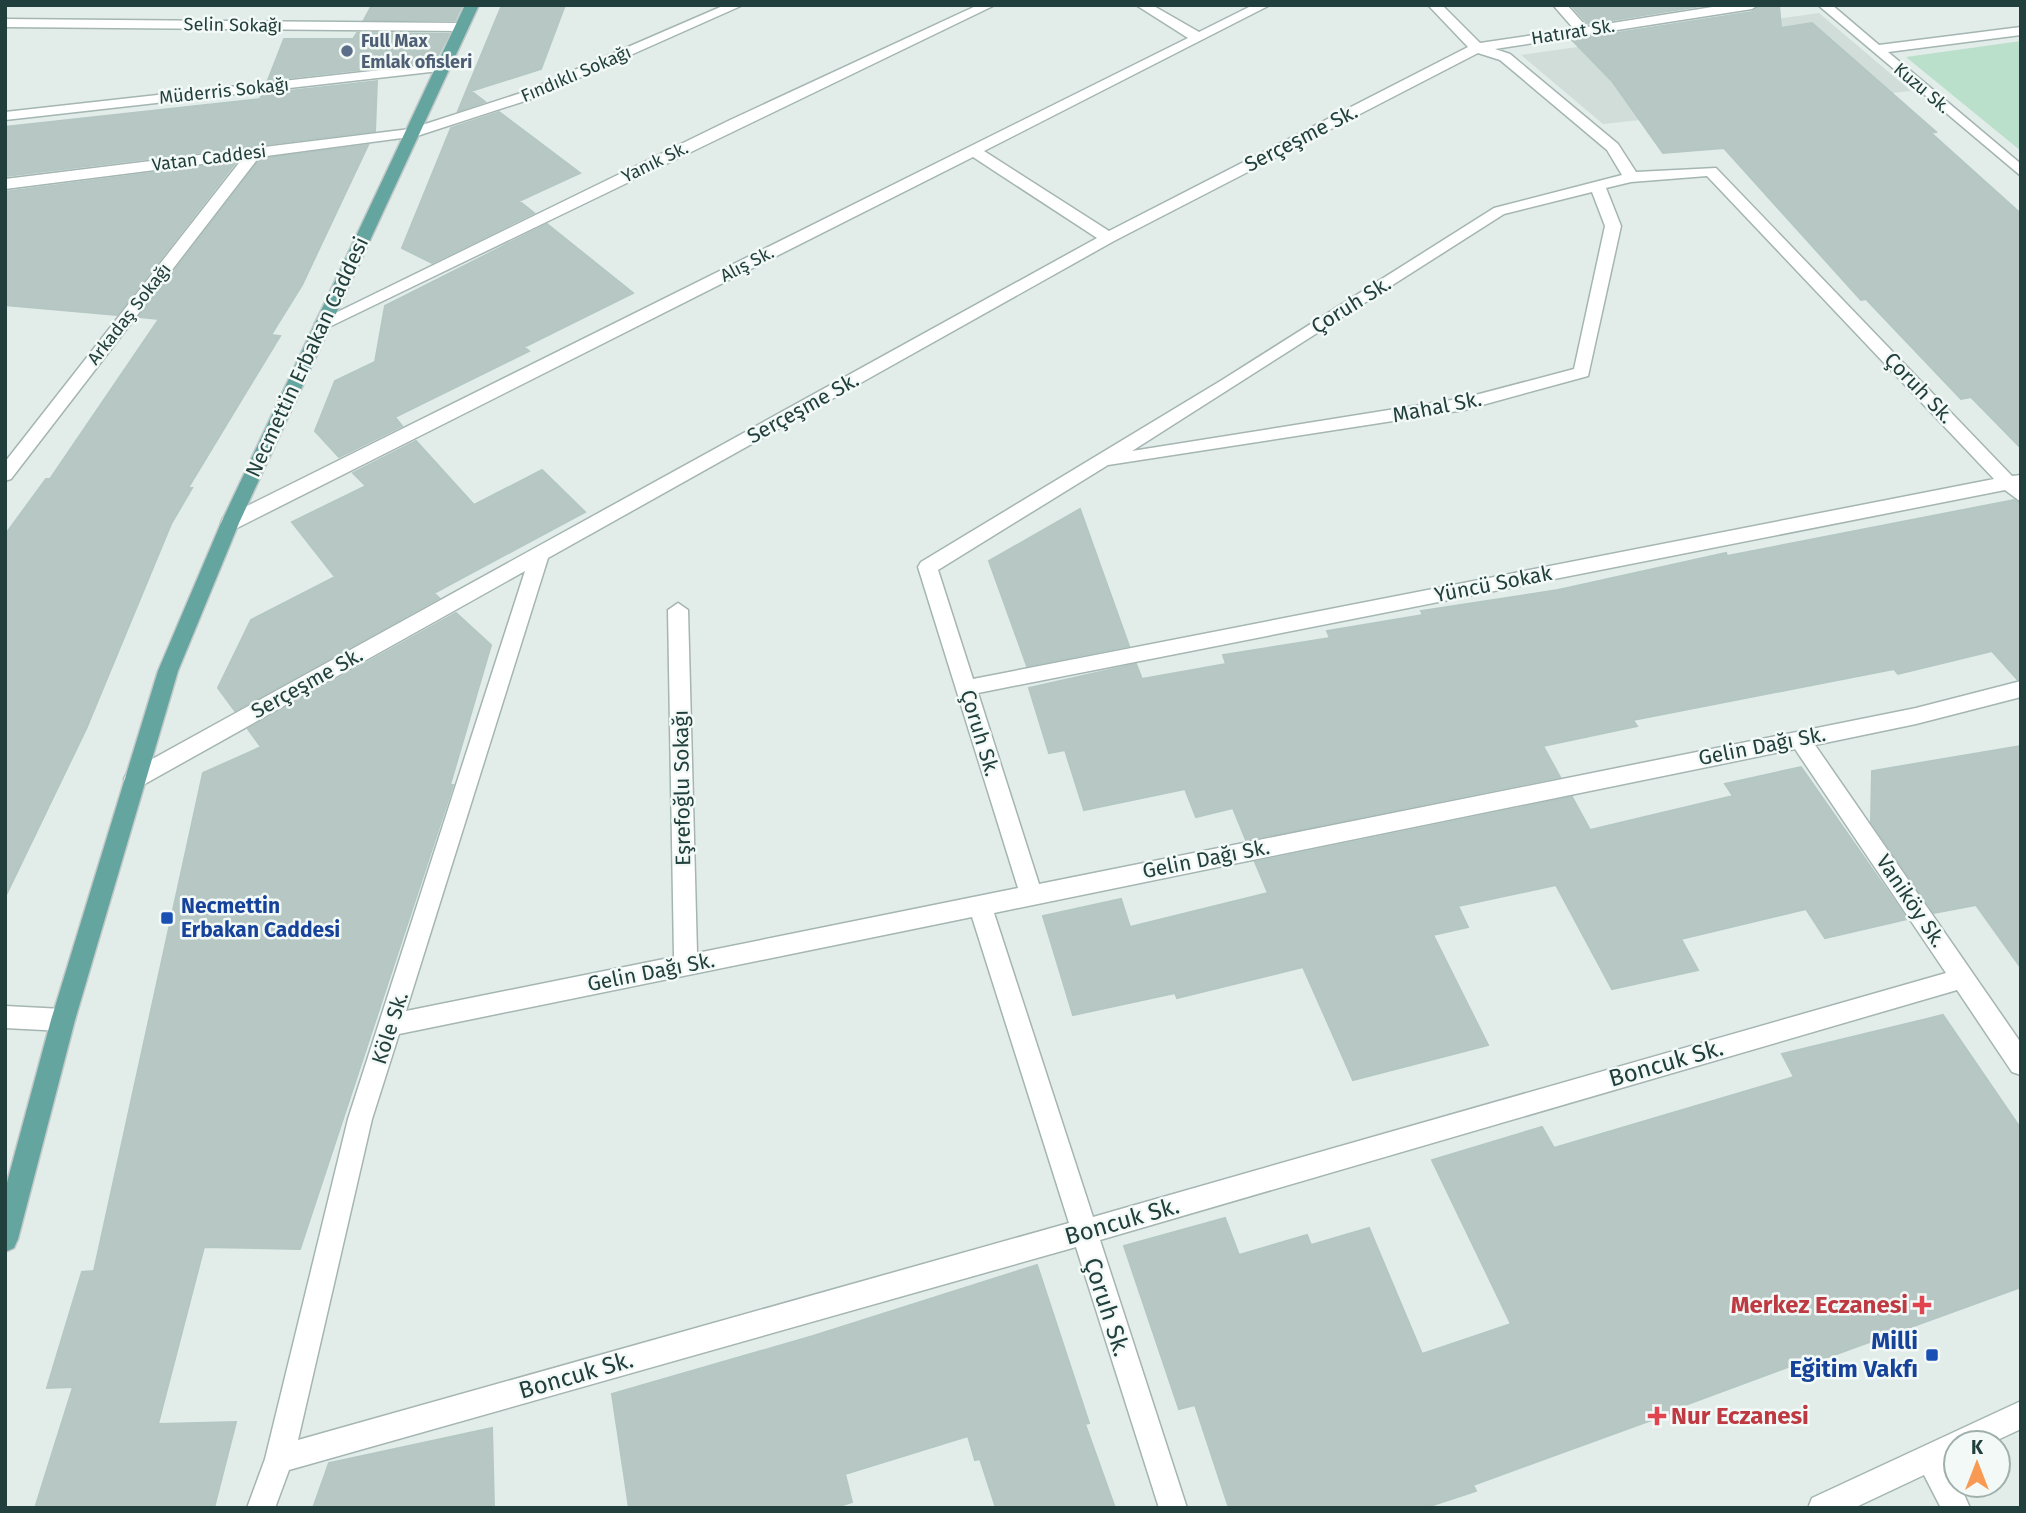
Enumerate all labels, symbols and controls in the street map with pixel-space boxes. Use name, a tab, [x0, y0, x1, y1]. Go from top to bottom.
street label: Selin Sokağı	[184, 13, 282, 37]
street label: Hatırat Sk.	[1530, 15, 1616, 49]
place label: Full Max Emlak ofisleri	[361, 30, 472, 73]
street label: Fındıklı Sokağı	[518, 41, 634, 107]
marker: Full Max Emlak ofisleri	[339, 43, 355, 59]
street label: Kuzu Sk.	[1889, 58, 1955, 118]
street label: Müderris Sokağı	[158, 73, 290, 109]
street label: Serçeşme Sk.	[1240, 98, 1362, 178]
street label: Yanık Sk.	[618, 136, 692, 188]
street label: Vatan Caddesi	[151, 140, 267, 176]
street label: Necmettin Erbakan Caddesi	[240, 233, 374, 481]
street label: Alış Sk.	[716, 241, 778, 287]
street label: Arkadaş Sokağı	[83, 259, 175, 369]
street label: Çoruh Sk.	[1306, 270, 1396, 340]
street label: Çoruh Sk.	[1879, 347, 1959, 429]
street label: Serçeşme Sk.	[743, 367, 863, 449]
street label: Mahal Sk.	[1390, 386, 1484, 428]
street label: Yüncü Sokak	[1432, 560, 1554, 608]
street label: Serçeşme Sk.	[247, 642, 367, 724]
street label: Çoruh Sk.	[955, 687, 1005, 779]
street label: Eşrefoğlu Sokağı	[668, 710, 696, 866]
street label: Gelin Dağı Sk.	[1696, 721, 1828, 771]
street label: Gelin Dağı Sk.	[1140, 834, 1272, 884]
street label: Vaniköy Sk.	[1870, 850, 1952, 952]
place label: Necmettin Erbakan Caddesi	[181, 893, 340, 943]
marker: Necmettin Erbakan Caddesi	[159, 910, 175, 926]
street label: Gelin Dağı Sk.	[585, 947, 717, 997]
street label: Köle Sk.	[366, 988, 414, 1068]
street label: Boncuk Sk.	[1606, 1033, 1726, 1093]
street label: Boncuk Sk.	[1062, 1191, 1182, 1251]
street label: Çoruh Sk.	[1078, 1254, 1136, 1360]
place label: Merkez Eczanesi	[1731, 1291, 1908, 1319]
marker: Merkez Eczanesi	[1914, 1297, 1930, 1313]
place label: Milli Eğitim Vakfı	[1789, 1327, 1918, 1383]
street label: Boncuk Sk.	[516, 1345, 636, 1405]
marker: Milli Eğitim Vakfı	[1924, 1347, 1940, 1363]
place label: Nur Eczanesi	[1671, 1402, 1809, 1430]
marker: Nur Eczanesi	[1649, 1408, 1665, 1424]
north arrow	[1942, 1429, 2012, 1499]
text: K	[1971, 1436, 1984, 1459]

